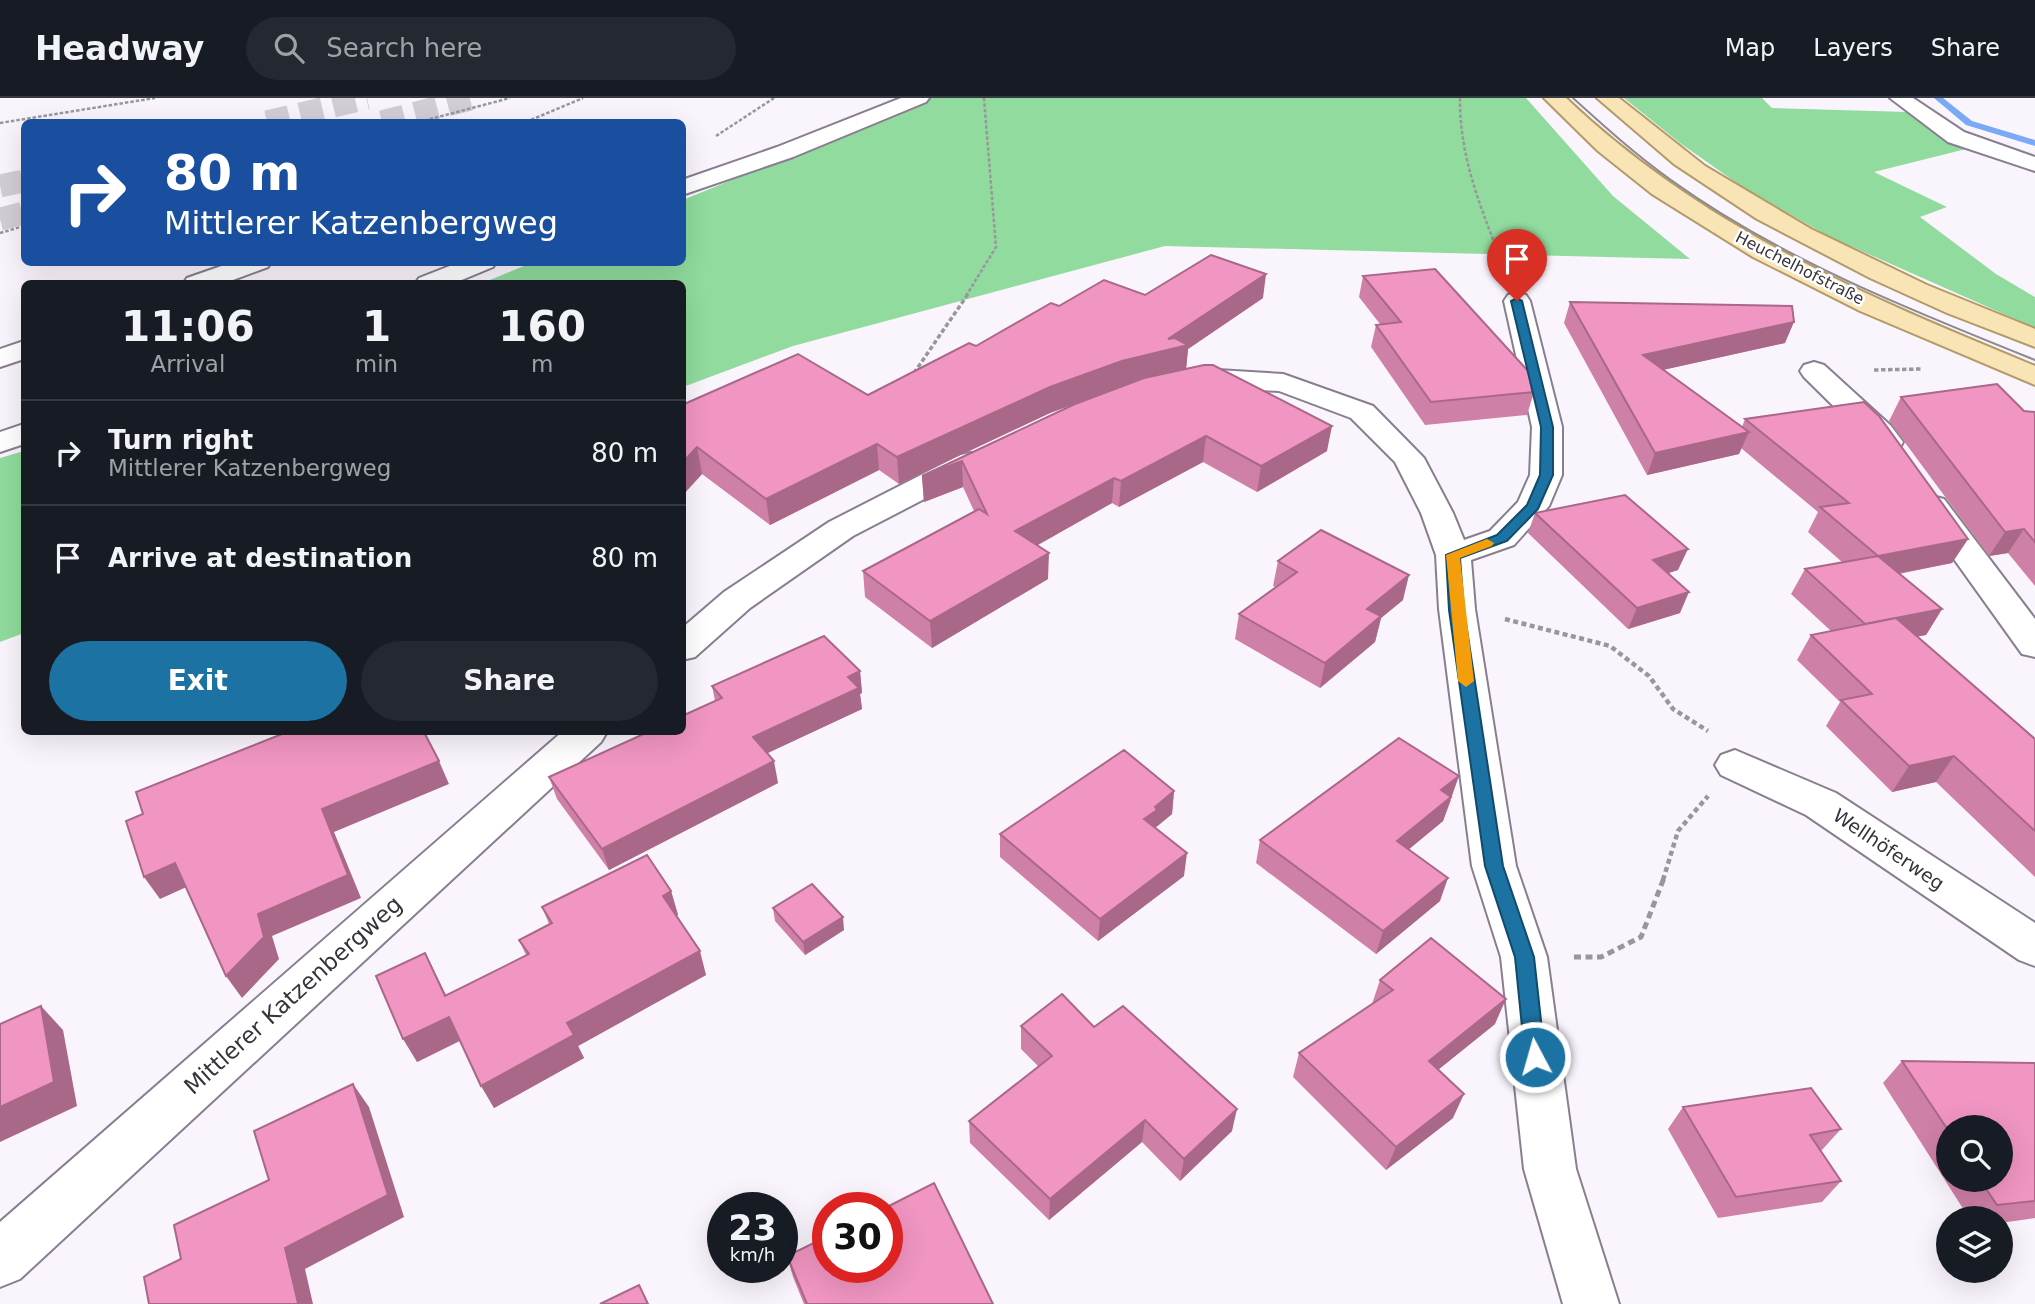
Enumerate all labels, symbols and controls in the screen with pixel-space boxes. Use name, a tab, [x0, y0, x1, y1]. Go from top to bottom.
search box	[246, 17, 736, 80]
text: Headway	[35, 29, 204, 68]
icon: search	[270, 29, 308, 67]
text: Search here	[326, 33, 482, 63]
text: Map	[1725, 34, 1775, 62]
text: Layers	[1813, 34, 1893, 62]
text: Share	[1931, 34, 2000, 62]
text: 80 m	[164, 145, 300, 202]
icon: right	[49, 147, 140, 238]
text: Mittlerer Katzenbergweg	[164, 204, 558, 242]
street label: Heuchelhofstraße	[1733, 227, 1867, 309]
pin	[1487, 229, 1547, 301]
icon: arrive	[1498, 240, 1536, 278]
text: 11:06	[121, 302, 255, 351]
text: 1	[362, 302, 391, 351]
text: 160	[498, 302, 586, 351]
text: Arrival	[151, 351, 225, 377]
text: min	[355, 351, 398, 377]
text: m	[531, 351, 553, 377]
text: Turn right	[108, 425, 253, 455]
icon: right	[49, 434, 87, 472]
text: 80 m	[591, 438, 658, 468]
text: Mittlerer Katzenbergweg	[108, 455, 391, 481]
icon: arrive	[49, 539, 87, 577]
text: Arrive at destination	[108, 543, 412, 573]
text: 80 m	[591, 543, 658, 573]
button: Exit	[49, 641, 347, 721]
button: Share	[361, 641, 658, 721]
street label: Wellhöferweg	[1829, 804, 1949, 894]
street label: Mittlerer Katzenbergweg	[179, 891, 407, 1099]
position arrow	[1498, 1020, 1572, 1094]
map controls	[1936, 1115, 2013, 1283]
button: search	[1936, 1115, 2013, 1192]
speed limit sign: 30	[812, 1192, 903, 1283]
button: layers	[1936, 1206, 2013, 1283]
text: 23	[728, 1208, 777, 1248]
text: km/h	[730, 1244, 775, 1265]

